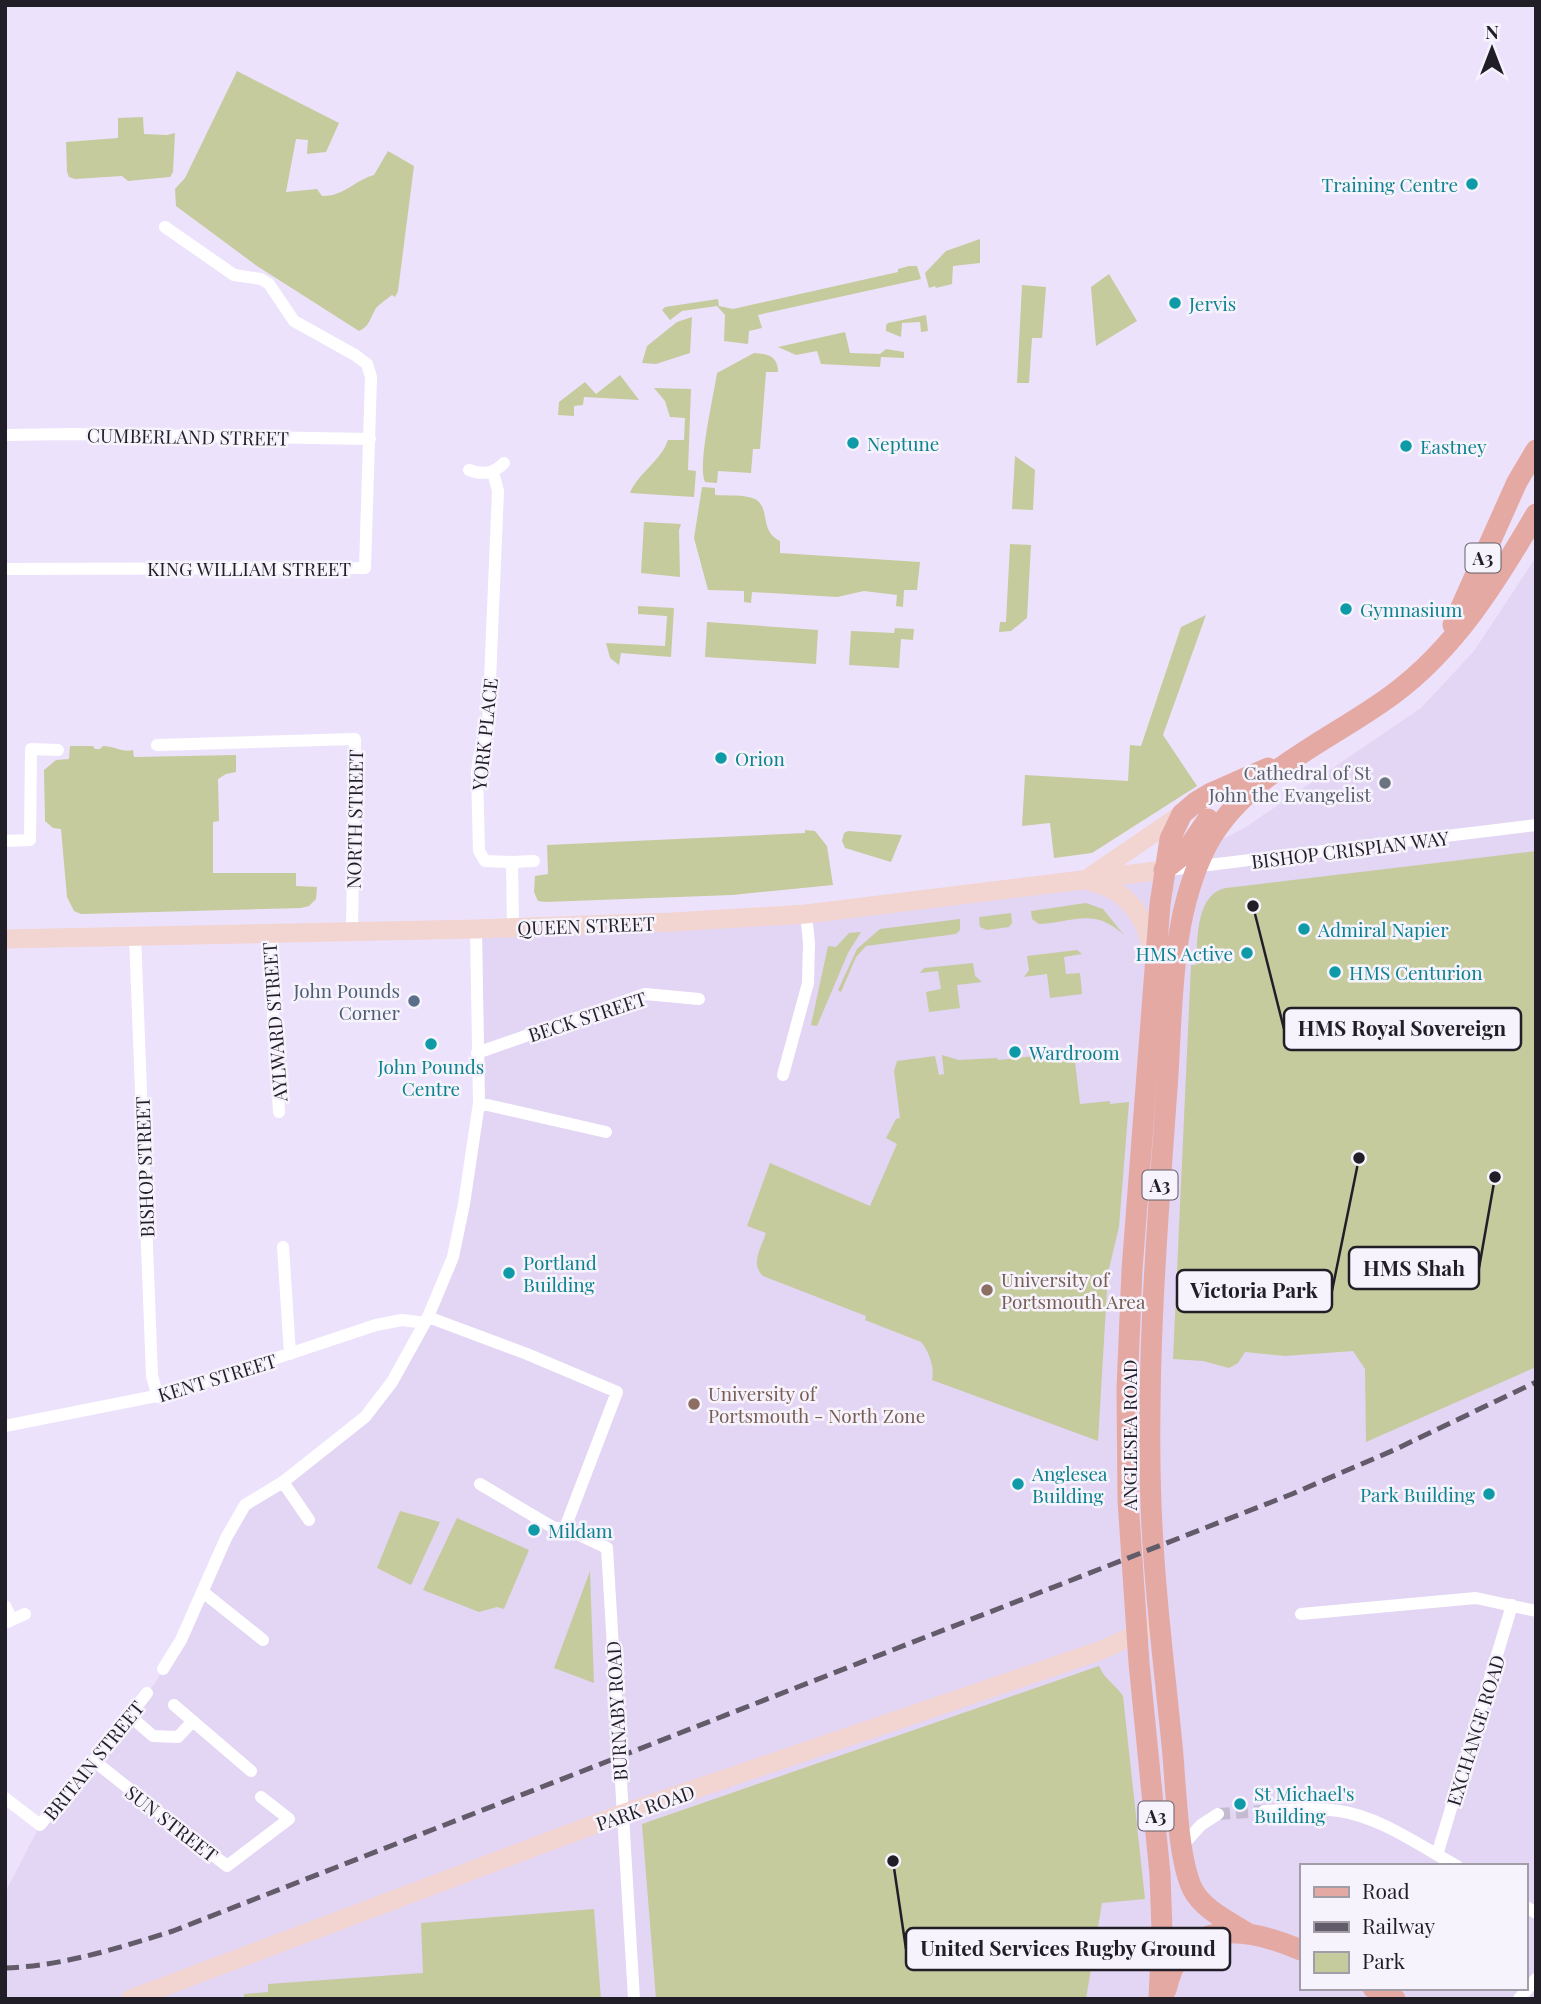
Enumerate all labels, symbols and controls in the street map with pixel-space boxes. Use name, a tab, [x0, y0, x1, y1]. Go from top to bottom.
north arrow	[1457, 14, 1527, 84]
text: N	[1485, 18, 1499, 44]
place label: Training Centre	[1321, 171, 1458, 197]
marker: Training Centre	[1464, 176, 1480, 192]
place label: Jervis	[1188, 290, 1236, 316]
marker: Jervis	[1167, 295, 1183, 311]
street label: CUMBERLAND STREET	[87, 421, 289, 451]
place label: Neptune	[867, 430, 939, 456]
place label: Eastney	[1420, 433, 1487, 459]
marker: Neptune	[845, 435, 861, 451]
marker: Eastney	[1398, 438, 1414, 454]
road number: A3	[1466, 544, 1500, 572]
street label: KING WILLIAM STREET	[147, 555, 351, 581]
place label: Gymnasium	[1360, 596, 1463, 622]
marker: Gymnasium	[1338, 601, 1354, 617]
street label: YORK PLACE	[465, 676, 503, 793]
place label: Orion	[735, 745, 786, 771]
street label: NORTH STREET	[340, 749, 368, 889]
marker: Orion	[713, 750, 729, 766]
place label: Cathedral of St John the Evangelist	[1208, 759, 1371, 807]
marker: Cathedral of St John the Evangelist	[1377, 775, 1393, 791]
street label: BISHOP CRISPIAN WAY	[1250, 824, 1451, 874]
street label: QUEEN STREET	[517, 910, 655, 940]
place label: Admiral Napier	[1317, 916, 1449, 942]
marker: Admiral Napier	[1296, 921, 1312, 937]
place label: HMS Active	[1135, 940, 1233, 966]
street label: AYLWARD STREET	[255, 941, 293, 1104]
marker: HMS Active	[1239, 945, 1255, 961]
place label: HMS Centurion	[1349, 959, 1483, 985]
marker: HMS Centurion	[1327, 964, 1343, 980]
place label: John Pounds Corner	[292, 977, 401, 1025]
street label: BECK STREET	[525, 985, 650, 1047]
marker: John Pounds Corner	[406, 993, 422, 1009]
callout: HMS Royal Sovereign	[1284, 1008, 1521, 1050]
text: HMS Royal Sovereign	[1298, 1013, 1506, 1041]
marker: John Pounds Centre	[423, 1036, 439, 1052]
place label: Wardroom	[1028, 1039, 1120, 1065]
marker: Wardroom	[1007, 1044, 1023, 1060]
place label: John Pounds Centre	[377, 1053, 484, 1101]
street label: BISHOP STREET	[129, 1096, 159, 1238]
road number: A3	[1142, 1170, 1178, 1200]
callout: HMS Shah	[1349, 1247, 1479, 1289]
place label: Portland Building	[523, 1249, 597, 1297]
text: HMS Shah	[1363, 1253, 1465, 1281]
marker: Portland Building	[501, 1265, 517, 1281]
place label: University of Portsmouth Area	[1001, 1266, 1146, 1314]
callout: Victoria Park	[1177, 1270, 1332, 1312]
text: Victoria Park	[1189, 1275, 1318, 1303]
marker: University of Portsmouth Area	[979, 1282, 995, 1298]
street label: KENT STREET	[154, 1347, 280, 1407]
street label: ANGLESEA ROAD	[1116, 1360, 1142, 1511]
place label: University of Portsmouth - North Zone	[708, 1380, 925, 1428]
marker: University of Portsmouth - North Zone	[686, 1396, 702, 1412]
place label: Anglesea Building	[1031, 1460, 1108, 1508]
marker: Anglesea Building	[1010, 1476, 1026, 1492]
place label: Park Building	[1360, 1481, 1475, 1507]
marker: Park Building	[1481, 1486, 1497, 1502]
place label: Mildam	[548, 1517, 613, 1543]
marker: Mildam	[526, 1522, 542, 1538]
street label: BURNABY ROAD	[599, 1640, 633, 1782]
street label: EXCHANGE ROAD	[1440, 1651, 1510, 1809]
street label: BRITAIN STREET	[37, 1695, 149, 1825]
street label: PARK ROAD	[592, 1778, 698, 1836]
street label: SUN STREET	[120, 1779, 224, 1867]
place label: St Michael's Building	[1254, 1780, 1355, 1828]
marker: St Michael's Building	[1232, 1796, 1248, 1812]
road number: A3	[1138, 1802, 1174, 1830]
legend	[1300, 1864, 1527, 1990]
text: Road	[1362, 1876, 1410, 1904]
text: Railway	[1362, 1911, 1436, 1939]
callout: United Services Rugby Ground	[906, 1928, 1230, 1970]
text: United Services Rugby Ground	[920, 1933, 1216, 1961]
text: Park	[1362, 1946, 1406, 1974]

